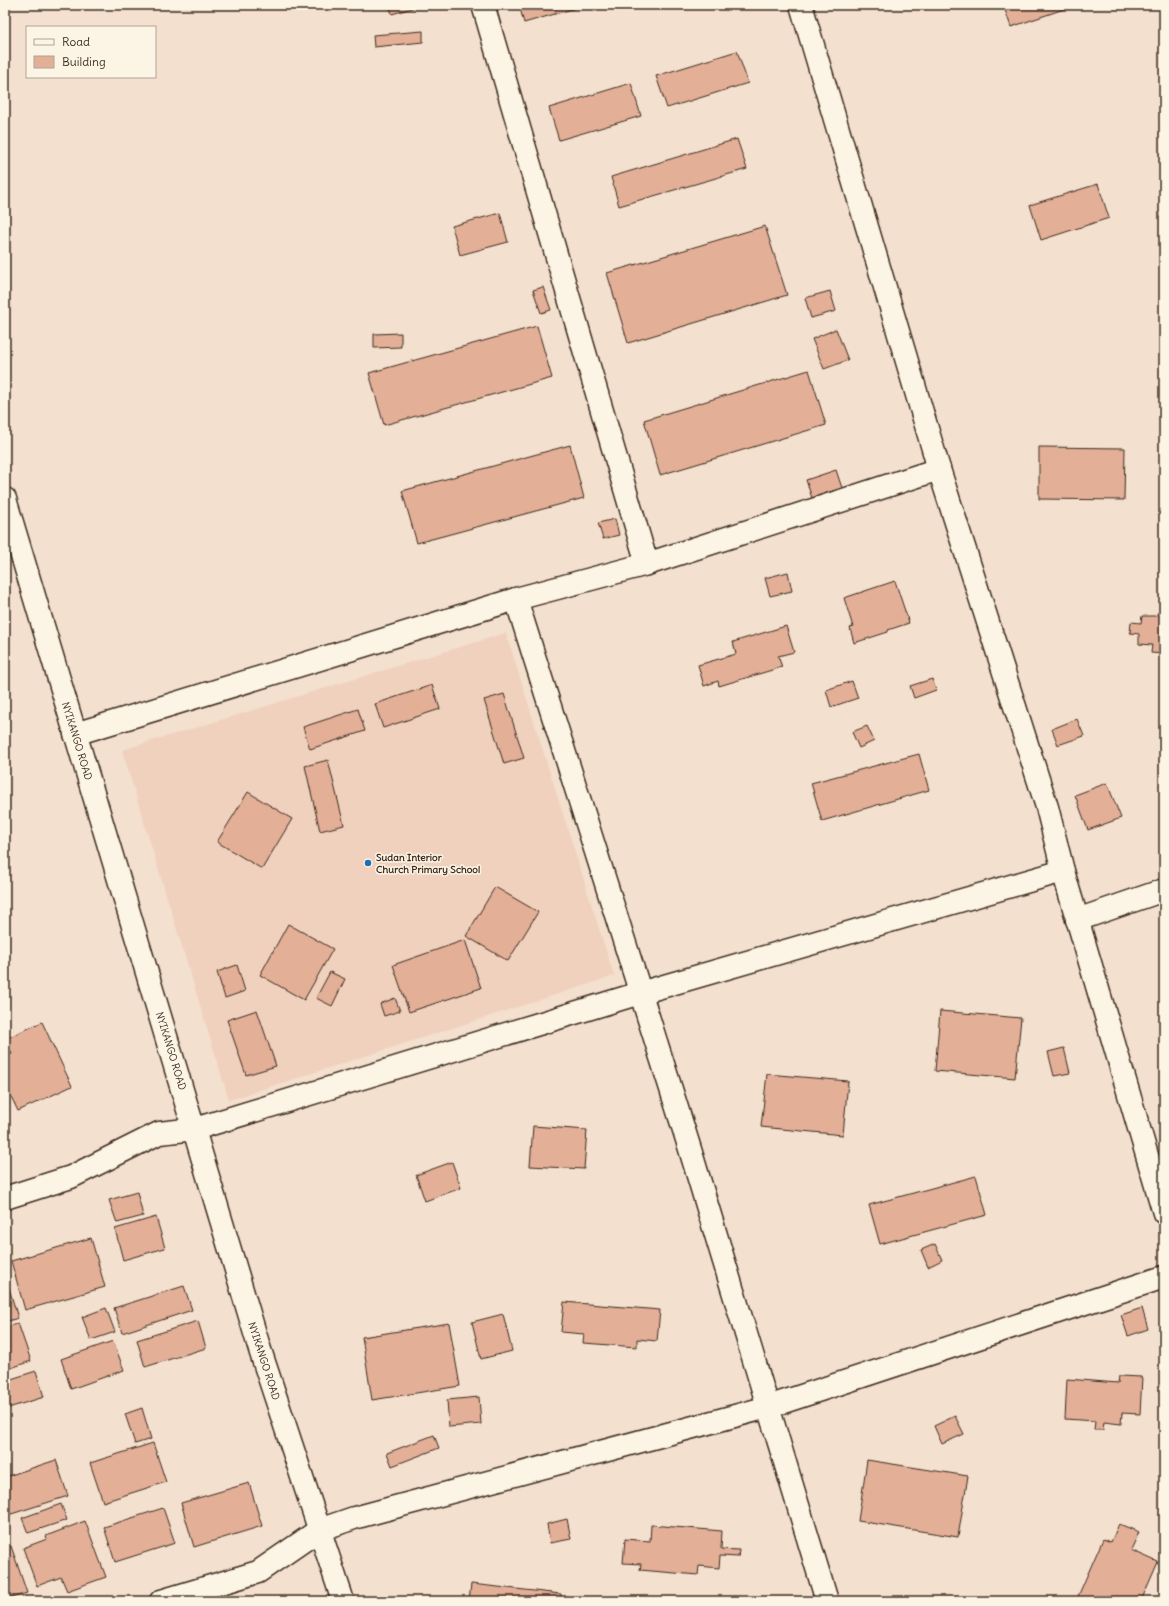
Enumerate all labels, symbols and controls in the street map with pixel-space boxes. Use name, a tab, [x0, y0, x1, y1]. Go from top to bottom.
legend	[26, 26, 156, 78]
text: Road	[62, 34, 90, 49]
text: Building	[62, 54, 106, 69]
street label: NYIKANGO ROAD	[59, 700, 95, 782]
place label: Sudan Interior Church Primary School	[376, 851, 480, 876]
marker: Sudan Interior Church Primary School	[363, 858, 373, 868]
street label: NYIKANGO ROAD	[153, 1010, 189, 1092]
street label: NYIKANGO ROAD	[245, 1320, 283, 1402]

